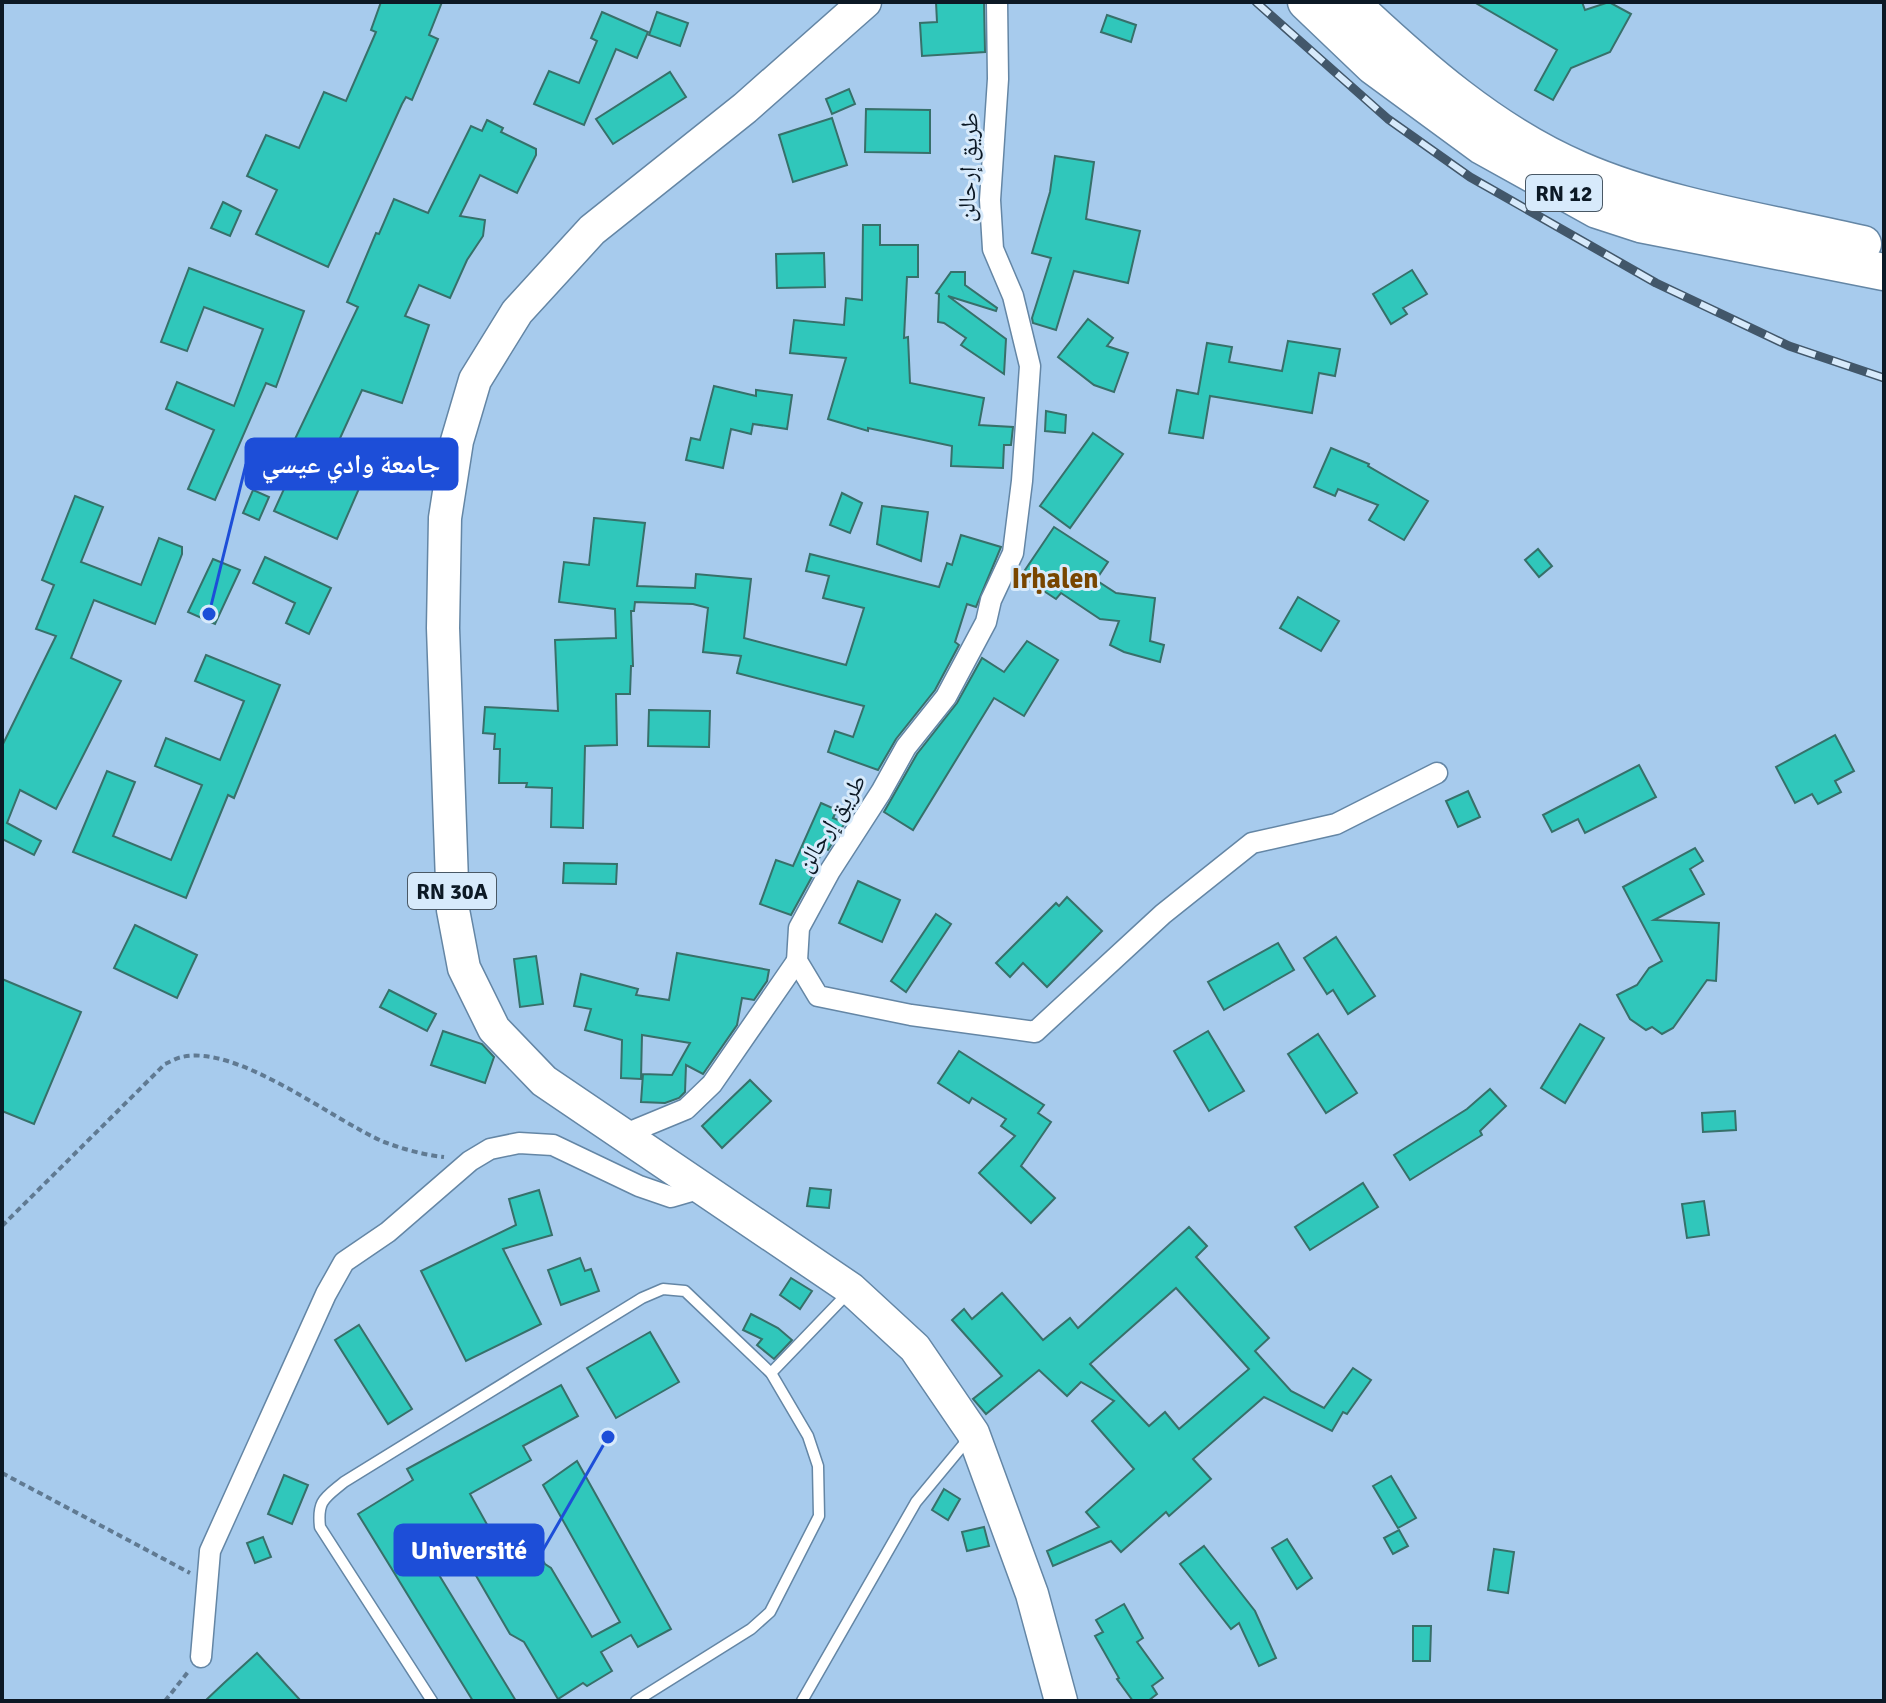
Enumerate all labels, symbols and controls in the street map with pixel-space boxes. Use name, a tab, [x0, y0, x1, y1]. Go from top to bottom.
street label: طريق إرحالن	[951, 112, 985, 222]
road number: RN 12	[1526, 175, 1602, 211]
callout: جامعة وادي عيسي	[246, 439, 457, 489]
text: جامعة وادي عيسي	[262, 449, 440, 484]
district label: Irḥalen	[1011, 562, 1099, 596]
street label: طريق إرحالن	[789, 768, 873, 878]
road number: RN 30A	[408, 873, 496, 909]
callout: Université	[395, 1525, 543, 1575]
text: Université	[411, 1535, 527, 1567]

